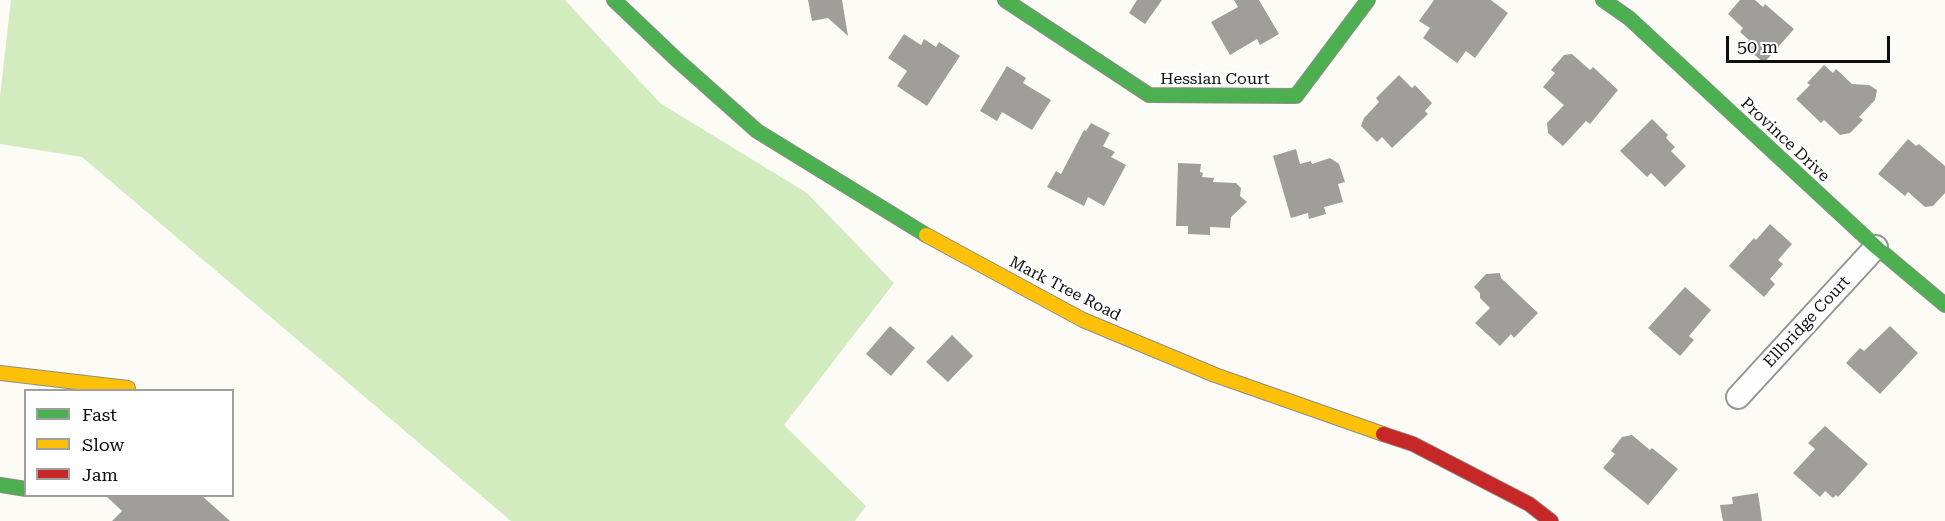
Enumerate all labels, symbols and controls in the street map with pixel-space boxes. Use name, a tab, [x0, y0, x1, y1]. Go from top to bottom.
scale bar	[1729, 24, 1892, 62]
text: 50 m	[1737, 36, 1778, 57]
street label: Hessian Court	[1160, 69, 1270, 89]
street label: Province Drive	[1737, 94, 1833, 186]
street label: Mark Tree Road	[1006, 253, 1124, 325]
street label: Ellbridge Court	[1760, 272, 1854, 372]
legend	[24, 389, 234, 497]
text: Fast	[82, 404, 117, 425]
text: Slow	[82, 434, 124, 455]
text: Jam	[82, 464, 118, 485]

